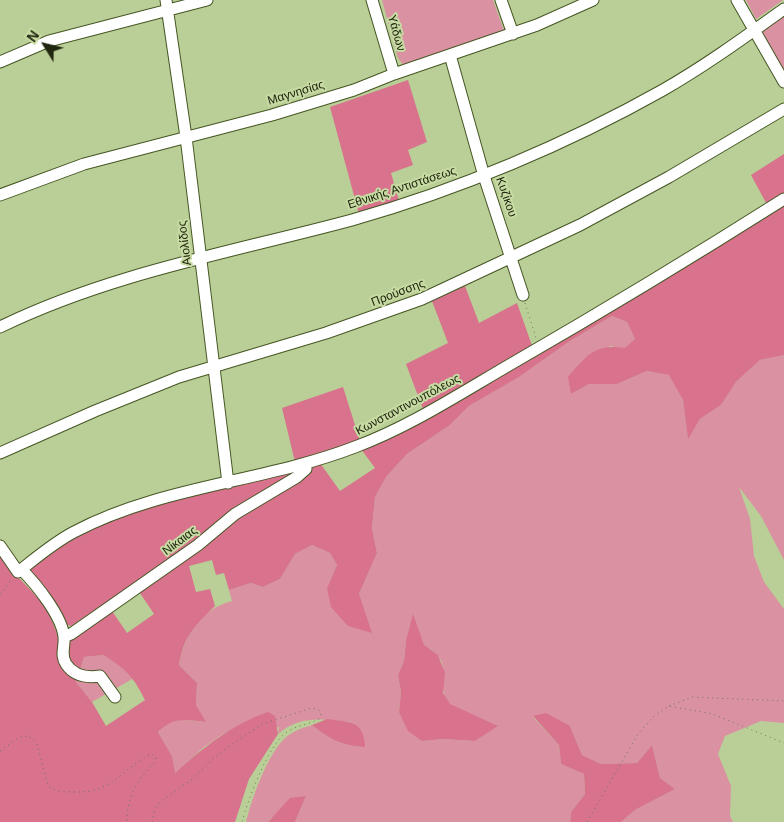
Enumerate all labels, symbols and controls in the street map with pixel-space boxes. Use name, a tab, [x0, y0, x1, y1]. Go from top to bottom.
street label: Υάδων	[384, 13, 408, 53]
north arrow	[20, 20, 70, 70]
text: N	[23, 27, 42, 45]
street label: Μαγνησίας	[266, 78, 326, 108]
street label: Εθνικής Αντιστάσεως	[346, 164, 458, 212]
street label: Κυζίκου	[492, 175, 520, 219]
street label: Αιολίδος	[175, 220, 195, 266]
street label: Προύσσης	[369, 276, 427, 310]
street label: Κωνσταντινουπόλεως	[353, 371, 463, 439]
street label: Νίκαιας	[160, 523, 200, 559]

